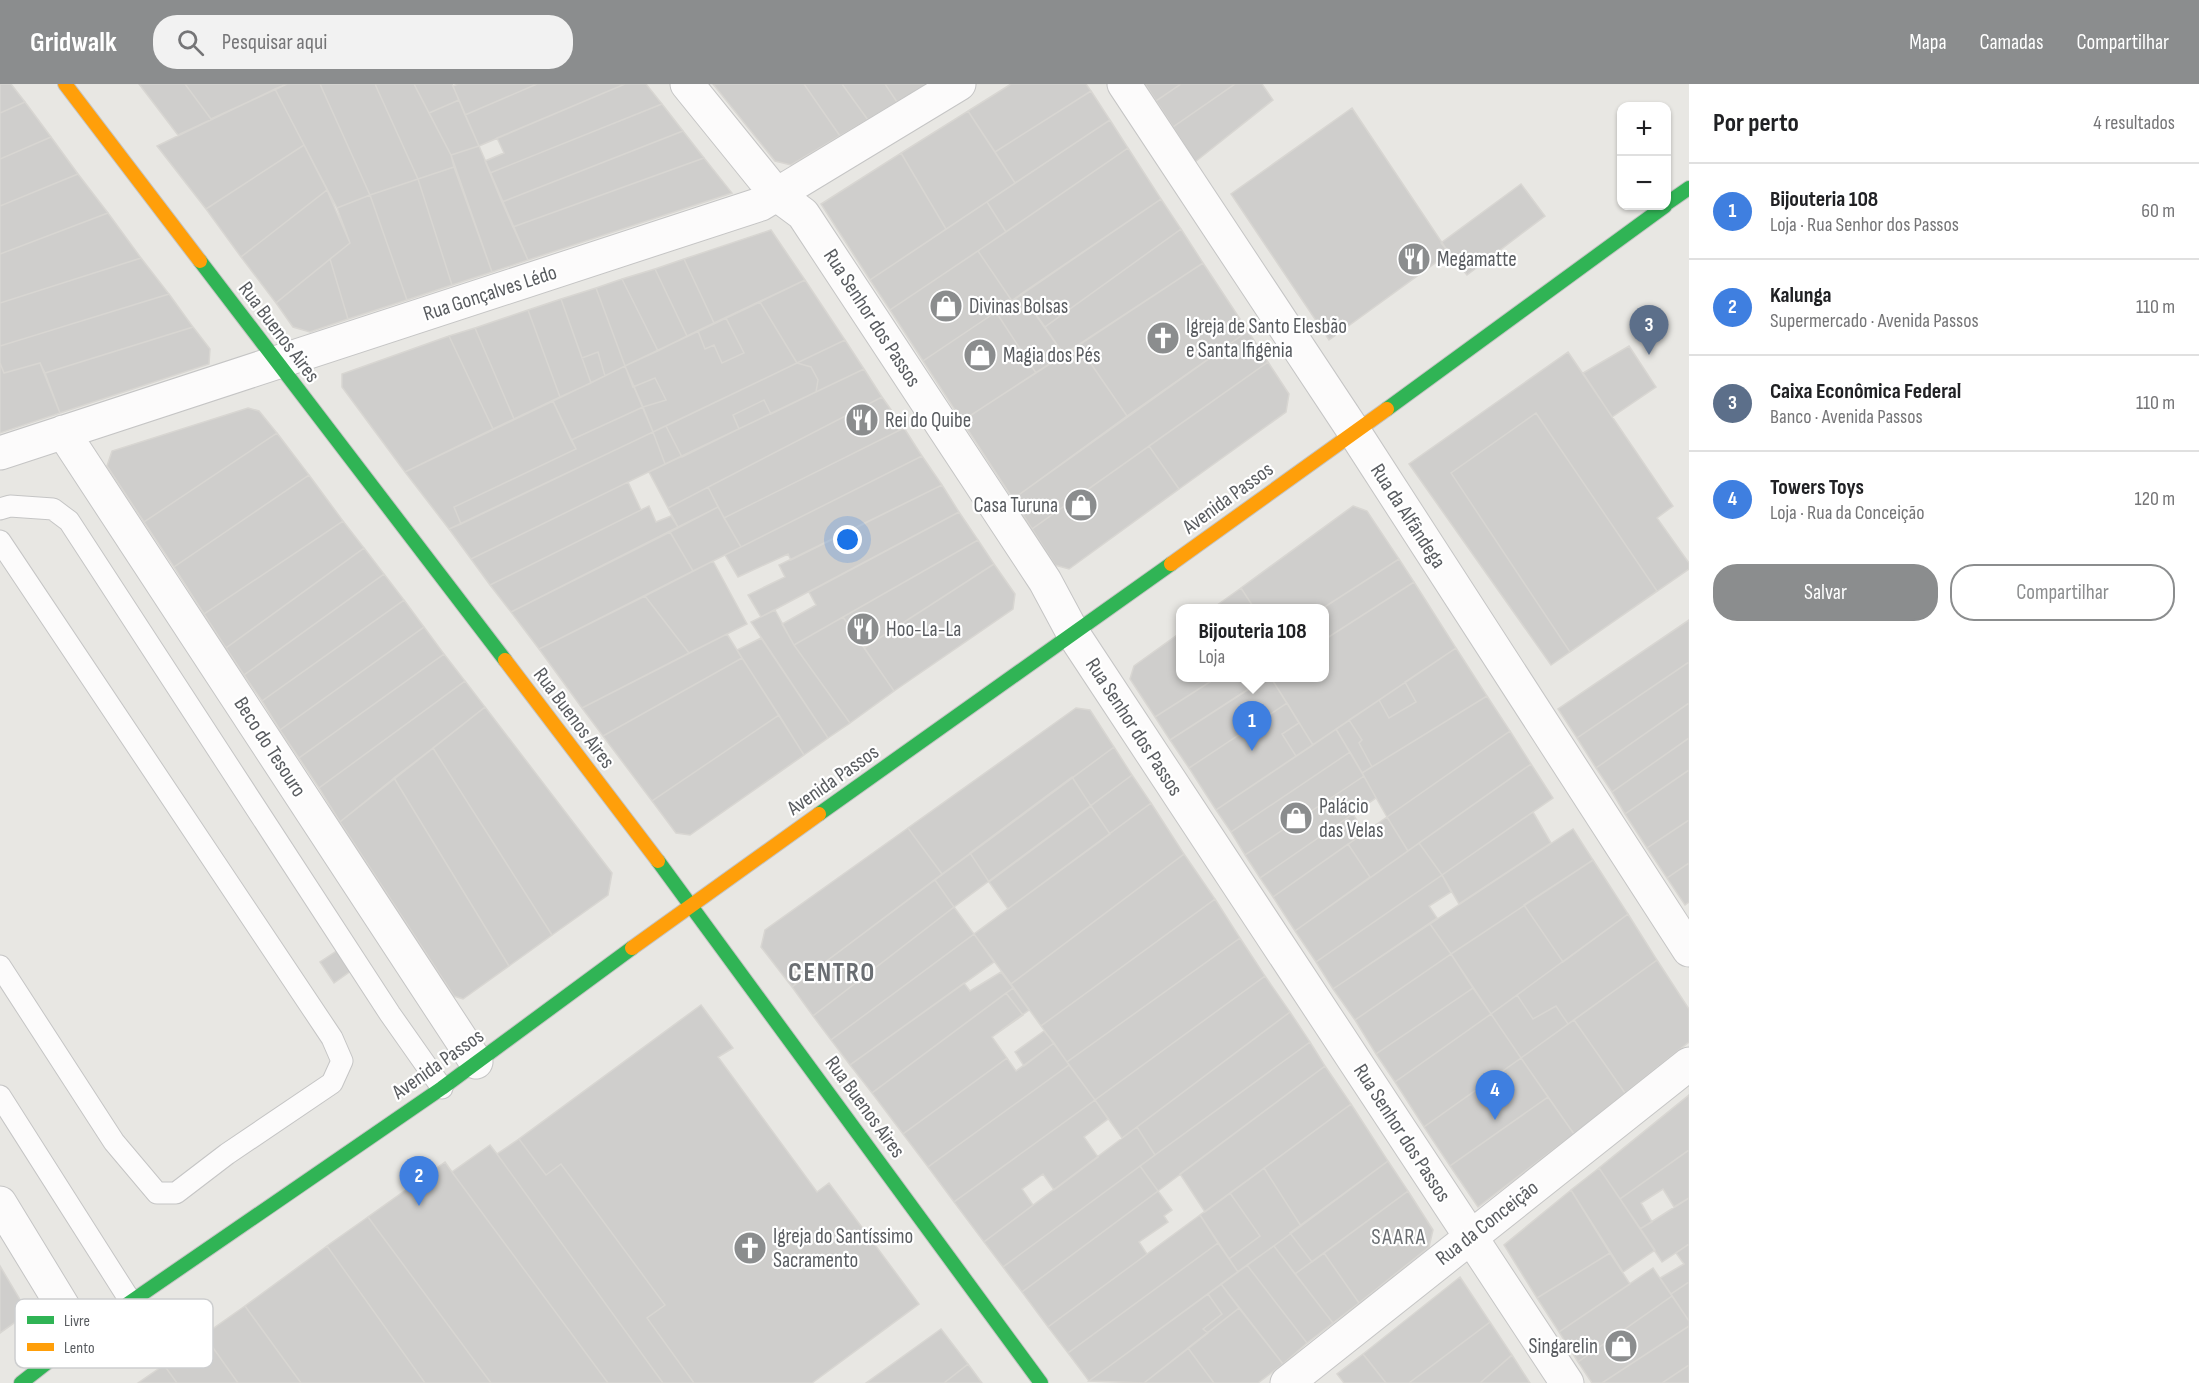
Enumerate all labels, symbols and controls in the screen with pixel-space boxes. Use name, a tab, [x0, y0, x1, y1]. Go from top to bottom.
search box	[153, 15, 573, 69]
text: Gridwalk	[30, 26, 117, 59]
icon: search	[174, 26, 207, 59]
text: Pesquisar aqui	[222, 29, 327, 56]
text: Mapa	[1909, 30, 1947, 55]
text: Camadas	[1980, 30, 2043, 55]
text: Compartilhar	[2076, 30, 2169, 55]
map controls	[1617, 102, 1671, 210]
button: +	[1617, 102, 1671, 156]
text: Por perto	[1713, 108, 1799, 139]
text: 4 resultados	[2093, 111, 2175, 135]
button: −	[1617, 156, 1671, 210]
text: Bijouteria 108	[1770, 186, 1878, 213]
text: 1	[1729, 199, 1736, 223]
text: 60 m	[2141, 199, 2175, 223]
text: Loja · Rua Senhor dos Passos	[1770, 213, 1959, 237]
restaurant icon: Megamatte	[1396, 241, 1432, 277]
street label: Rua Senhor dos Passos	[818, 244, 926, 392]
place label: Megamatte	[1437, 247, 1517, 272]
street label: Rua Gonçalves Lédo	[420, 260, 560, 326]
street label: Rua Buenos Aires	[233, 277, 325, 387]
text: Kalunga	[1770, 282, 1832, 309]
shop icon: Divinas Bolsas	[928, 288, 964, 324]
place label: Divinas Bolsas	[969, 294, 1068, 319]
text: 2	[1728, 295, 1737, 319]
text: 110 m	[2136, 295, 2175, 319]
pin: 3	[1630, 306, 1668, 355]
text: Supermercado · Avenida Passos	[1770, 309, 1979, 333]
place label: Igreja de Santo Elesbão e Santa Ifigênia	[1186, 314, 1347, 363]
church icon: Igreja de Santo Elesbão e Santa Ifigênia	[1145, 320, 1181, 356]
shop icon: Magia dos Pés	[962, 337, 998, 373]
place label: Magia dos Pés	[1003, 343, 1100, 368]
text: Caixa Econômica Federal	[1770, 378, 1961, 405]
text: 3	[1728, 391, 1737, 415]
text: 110 m	[2136, 391, 2175, 415]
restaurant icon: Rei do Quibe	[844, 402, 880, 438]
text: Banco · Avenida Passos	[1770, 405, 1923, 429]
place label: Rei do Quibe	[885, 408, 971, 433]
street label: Avenida Passos	[1177, 457, 1278, 540]
street label: Rua da Alfândega	[1365, 459, 1451, 573]
text: Towers Toys	[1770, 474, 1864, 501]
shop icon: Casa Turuna	[1063, 487, 1099, 523]
text: 4	[1728, 487, 1737, 511]
text: 120 m	[2135, 487, 2175, 511]
place label: Casa Turuna	[974, 493, 1058, 518]
text: Loja · Rua da Conceição	[1770, 501, 1925, 525]
your location	[833, 525, 862, 554]
button: Salvar	[1713, 564, 1938, 621]
button: Compartilhar	[1950, 564, 2175, 621]
popup	[1176, 604, 1329, 682]
restaurant icon: Hoo-La-La	[845, 611, 881, 647]
place label: Hoo-La-La	[886, 617, 961, 642]
text: Bijouteria 108	[1198, 618, 1307, 645]
text: Loja	[1198, 645, 1225, 669]
street label: Rua Senhor dos Passos	[1080, 653, 1188, 801]
street label: Rua Buenos Aires	[528, 663, 620, 773]
street label: Beco do Tesouro	[228, 692, 312, 802]
pin: 1	[1232, 702, 1272, 751]
street label: Avenida Passos	[782, 739, 884, 821]
place label: Palácio das Velas	[1319, 794, 1384, 843]
shop icon: Palácio das Velas	[1278, 800, 1314, 836]
district label: CENTRO	[788, 957, 876, 989]
street label: Avenida Passos	[387, 1023, 489, 1105]
street label: Rua Buenos Aires	[820, 1051, 910, 1163]
street label: Rua Senhor dos Passos	[1348, 1059, 1456, 1207]
pin: 4	[1476, 1070, 1514, 1120]
pin: 2	[400, 1156, 438, 1206]
street label: Rua da Conceição	[1431, 1175, 1543, 1271]
place label: Igreja do Santíssimo Sacramento	[773, 1224, 913, 1273]
district label: SAARA	[1371, 1224, 1427, 1251]
church icon: Igreja do Santíssimo Sacramento	[732, 1230, 768, 1266]
legend	[15, 1299, 213, 1368]
text: Livre	[64, 1312, 90, 1331]
shop icon: Singarelin	[1603, 1328, 1639, 1364]
place label: Singarelin	[1529, 1334, 1598, 1359]
text: Lento	[64, 1339, 95, 1358]

